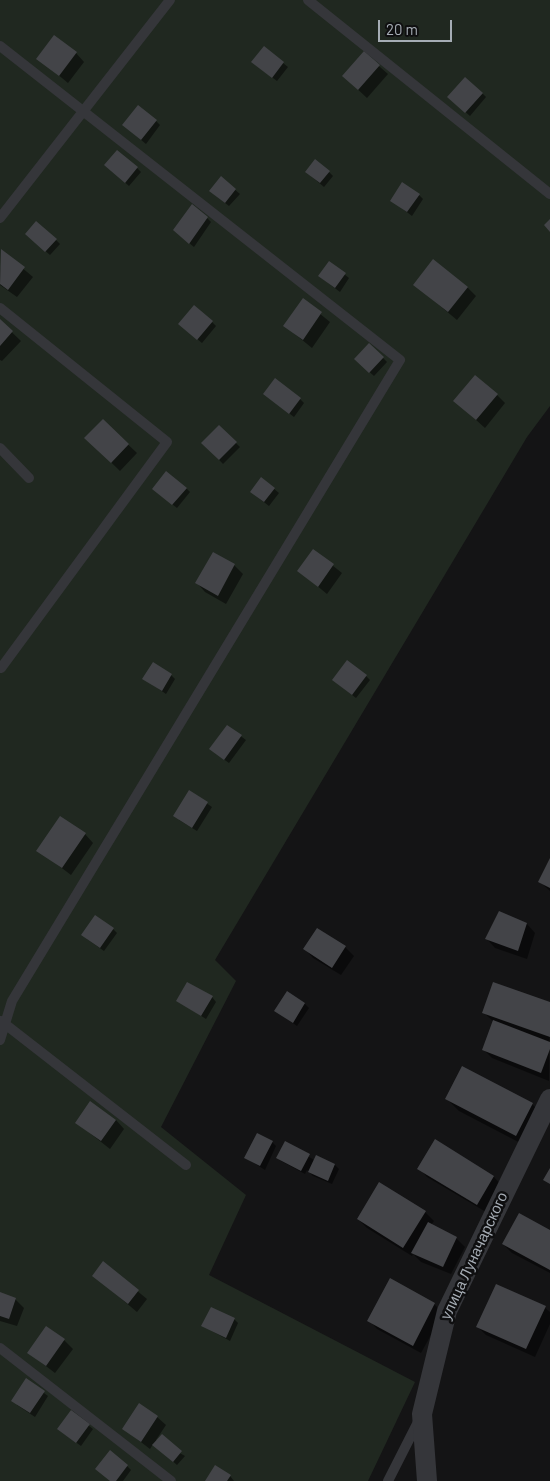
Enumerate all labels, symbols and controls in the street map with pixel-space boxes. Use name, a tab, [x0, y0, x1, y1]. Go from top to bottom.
scale bar	[380, 10, 454, 42]
text: 20 m	[386, 20, 418, 38]
street label: улица Луначарского	[437, 1189, 511, 1323]

